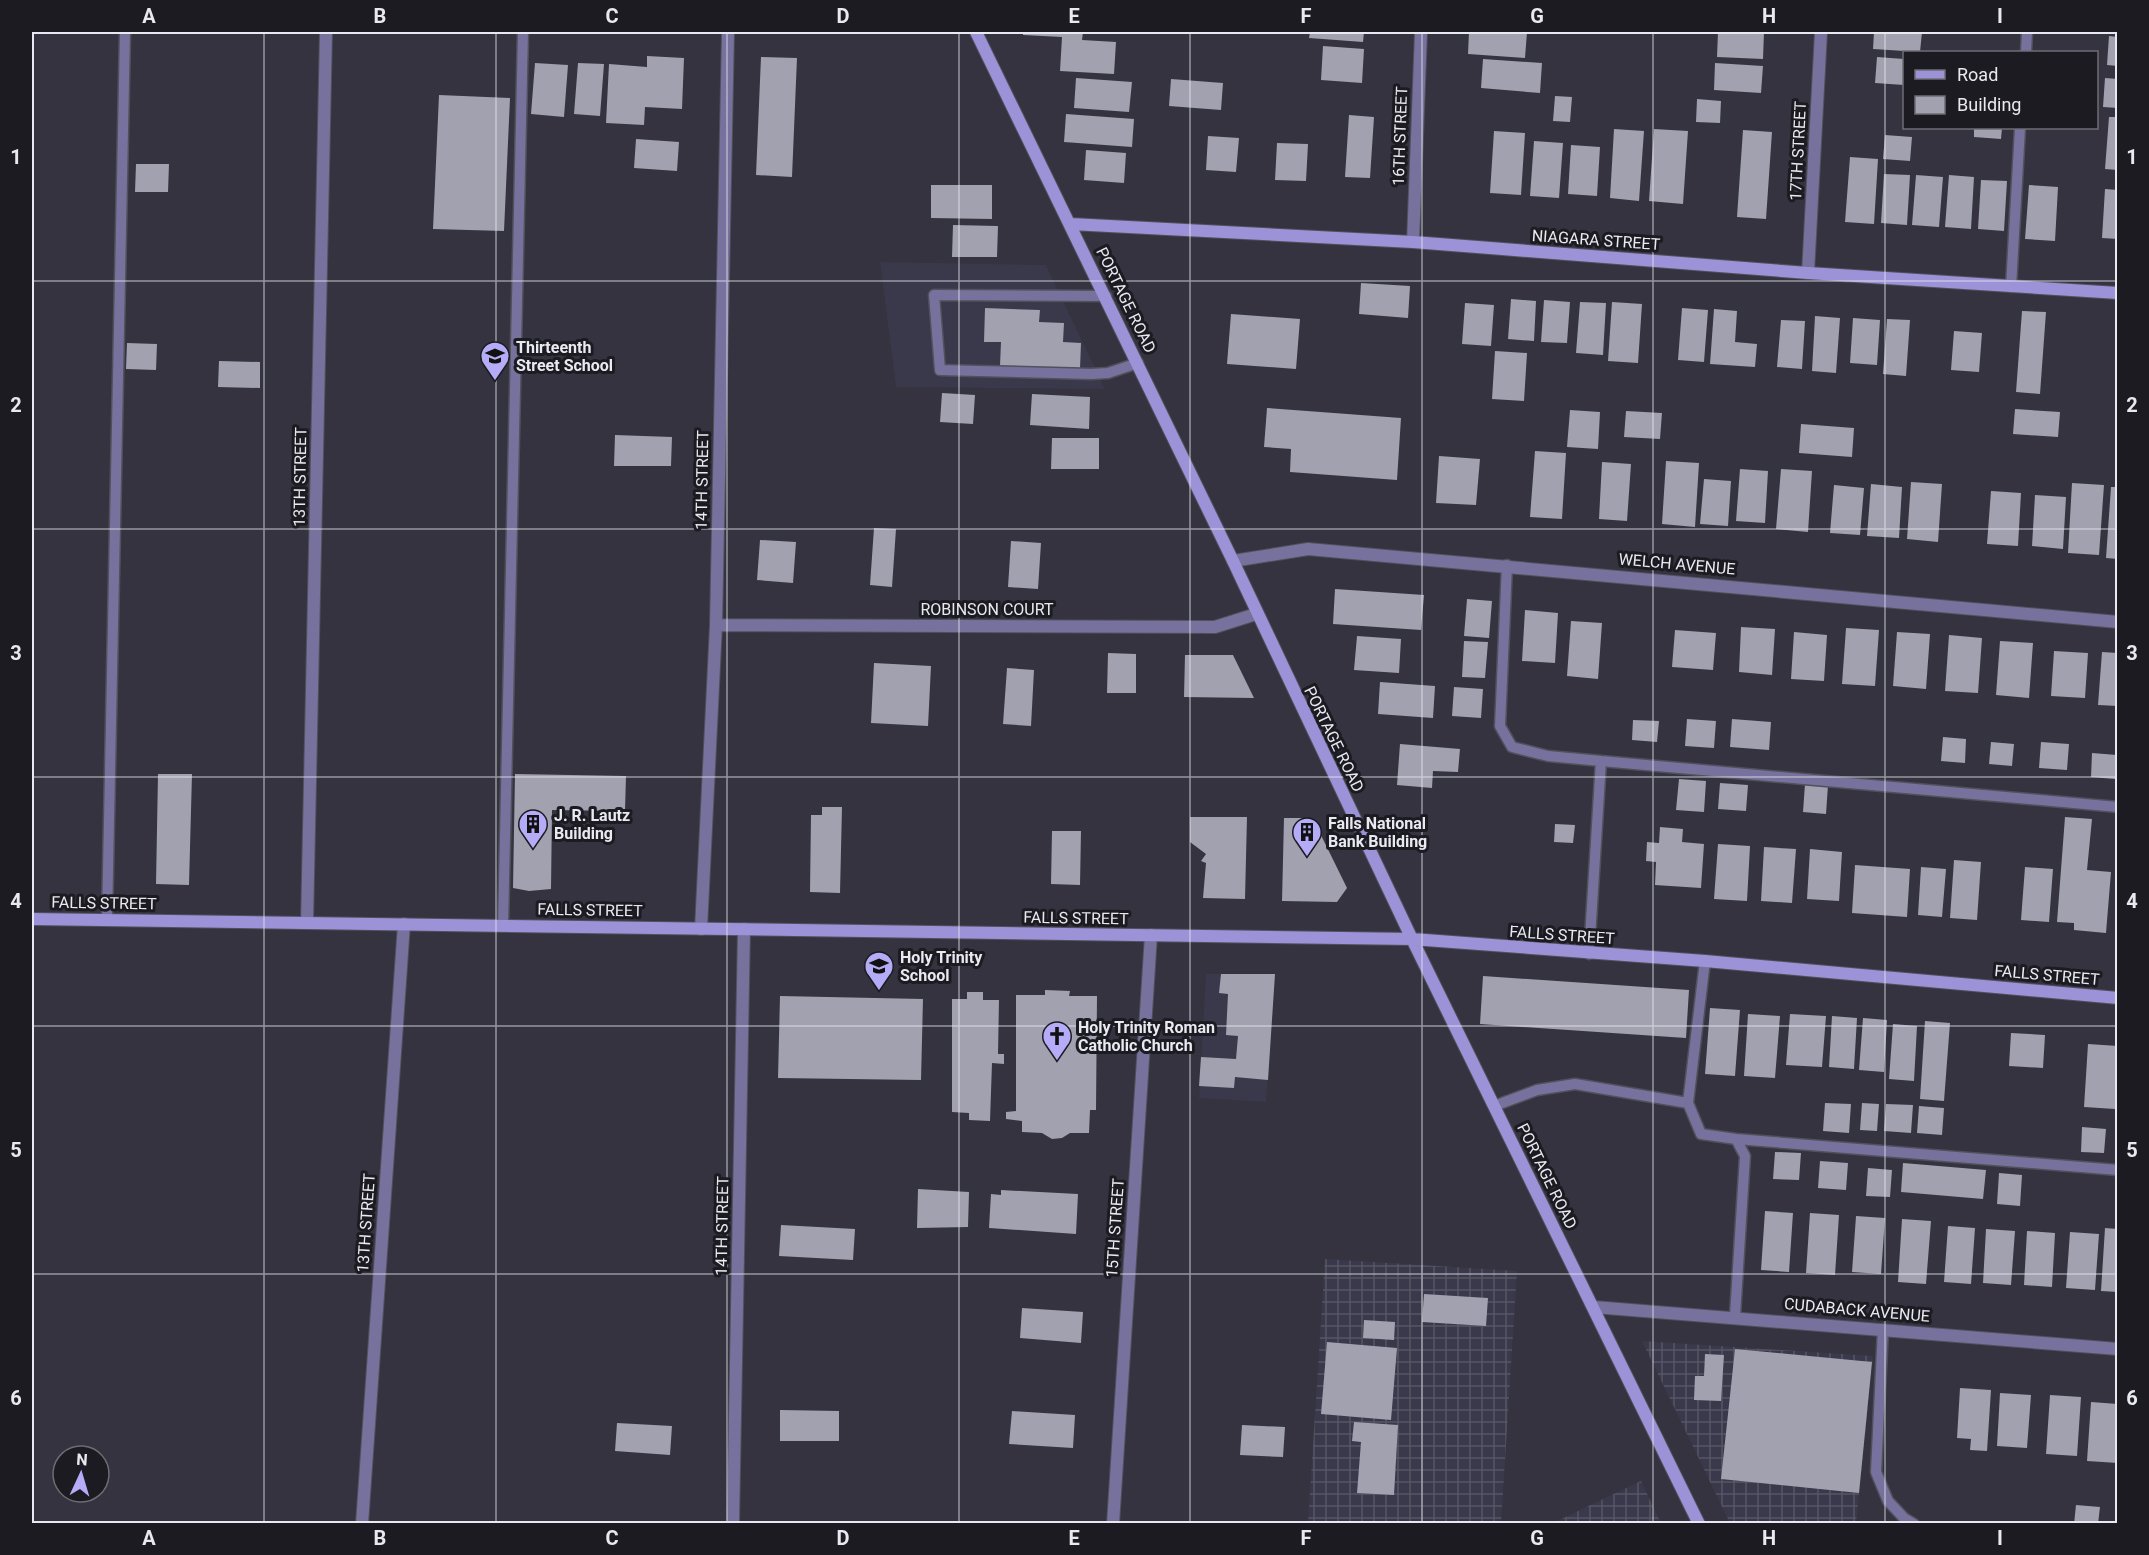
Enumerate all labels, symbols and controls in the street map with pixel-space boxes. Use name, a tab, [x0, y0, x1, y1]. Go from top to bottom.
text: A	[142, 4, 156, 28]
text: B	[374, 4, 386, 28]
text: C	[605, 4, 619, 28]
text: D	[837, 4, 850, 28]
text: E	[1068, 4, 1080, 28]
text: F	[1301, 4, 1312, 28]
text: G	[1530, 4, 1544, 28]
text: H	[1762, 4, 1776, 28]
text: I	[1997, 4, 2003, 28]
legend	[1903, 51, 2098, 129]
text: Road	[1957, 64, 1998, 85]
street label: 16TH STREET	[1389, 85, 1411, 186]
text: Building	[1957, 94, 2021, 115]
street label: 17TH STREET	[1786, 100, 1810, 201]
text: 1	[10, 145, 22, 169]
text: 1	[2126, 145, 2138, 169]
street label: NIAGARA STREET	[1531, 226, 1661, 254]
street label: PORTAGE ROAD	[1092, 244, 1160, 356]
place label: Thirteenth Street School	[516, 338, 613, 375]
school or university icon: Thirteenth Street School	[479, 340, 511, 382]
text: 2	[10, 393, 22, 417]
text: 2	[2126, 393, 2138, 417]
street label: 13TH STREET	[290, 427, 310, 527]
street label: 14TH STREET	[692, 430, 712, 530]
street label: WELCH AVENUE	[1618, 549, 1736, 579]
street label: ROBINSON COURT	[920, 600, 1054, 619]
text: 3	[10, 641, 22, 665]
text: 3	[2126, 641, 2138, 665]
street label: PORTAGE ROAD	[1300, 683, 1368, 795]
place label: J. R. Lautz Building	[554, 806, 630, 843]
building icon: J. R. Lautz Building	[517, 808, 549, 850]
place label: Falls National Bank Building	[1328, 814, 1427, 851]
building icon: Falls National Bank Building	[1291, 816, 1323, 858]
text: 4	[10, 889, 22, 913]
text: 4	[2126, 889, 2138, 913]
street label: FALLS STREET	[51, 893, 157, 913]
street label: FALLS STREET	[537, 900, 643, 920]
street label: FALLS STREET	[1023, 908, 1129, 928]
street label: FALLS STREET	[1509, 922, 1616, 948]
place label: Holy Trinity School	[900, 948, 983, 985]
school or university icon: Holy Trinity School	[863, 950, 895, 992]
street label: FALLS STREET	[1994, 961, 2101, 989]
place label: Holy Trinity Roman Catholic Church	[1078, 1018, 1215, 1055]
church icon: Holy Trinity Roman Catholic Church	[1041, 1020, 1073, 1062]
street label: PORTAGE ROAD	[1513, 1120, 1581, 1232]
text: 5	[10, 1138, 22, 1162]
text: 5	[2126, 1138, 2138, 1162]
street label: 13TH STREET	[353, 1172, 379, 1273]
street label: 14TH STREET	[712, 1176, 732, 1276]
street label: 15TH STREET	[1102, 1177, 1128, 1278]
street label: CUDABACK AVENUE	[1783, 1294, 1931, 1326]
text: 6	[10, 1386, 22, 1410]
text: 6	[2126, 1386, 2138, 1410]
north arrow	[51, 1444, 111, 1504]
text: N	[76, 1450, 88, 1469]
text: A	[142, 1526, 156, 1550]
text: B	[374, 1526, 386, 1550]
text: C	[605, 1526, 619, 1550]
text: D	[837, 1526, 850, 1550]
text: E	[1068, 1526, 1080, 1550]
text: F	[1301, 1526, 1312, 1550]
text: G	[1530, 1526, 1544, 1550]
text: H	[1762, 1526, 1776, 1550]
text: I	[1997, 1526, 2003, 1550]

